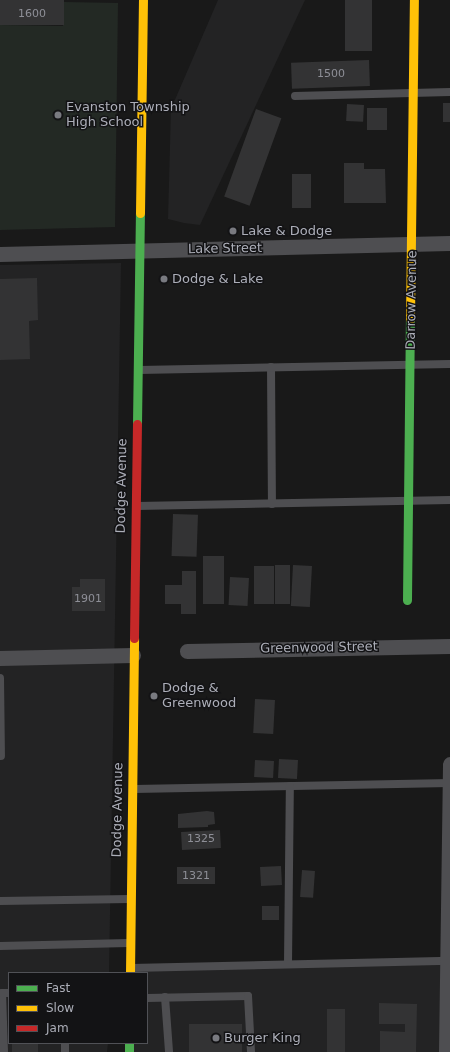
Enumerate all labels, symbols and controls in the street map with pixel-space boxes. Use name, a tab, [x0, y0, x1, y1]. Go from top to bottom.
house number: 1600	[18, 7, 46, 21]
house number: 1500	[317, 67, 345, 81]
place label: Evanston Township High School	[66, 100, 190, 131]
marker: Evanston Township High School	[53, 110, 63, 120]
place label: Lake & Dodge	[241, 223, 332, 239]
marker: Lake & Dodge	[228, 226, 238, 236]
street label: Lake Street	[188, 241, 262, 257]
street label: Darrow Avenue	[403, 250, 421, 350]
place label: Dodge & Lake	[172, 271, 263, 287]
marker: Dodge & Lake	[159, 274, 169, 284]
street label: Dodge Avenue	[113, 438, 131, 534]
house number: 1901	[74, 592, 102, 606]
street label: Greenwood Street	[260, 639, 378, 657]
place label: Dodge & Greenwood	[162, 681, 236, 712]
marker: Dodge & Greenwood	[149, 691, 159, 701]
street label: Dodge Avenue	[109, 762, 127, 858]
house number: 1325	[187, 832, 215, 846]
house number: 1321	[182, 869, 210, 883]
legend	[8, 972, 148, 1044]
text: Fast	[46, 981, 70, 995]
text: Slow	[46, 1001, 74, 1015]
text: Jam	[46, 1021, 69, 1035]
place label: Burger King	[224, 1030, 301, 1046]
marker: Burger King	[211, 1033, 221, 1043]

